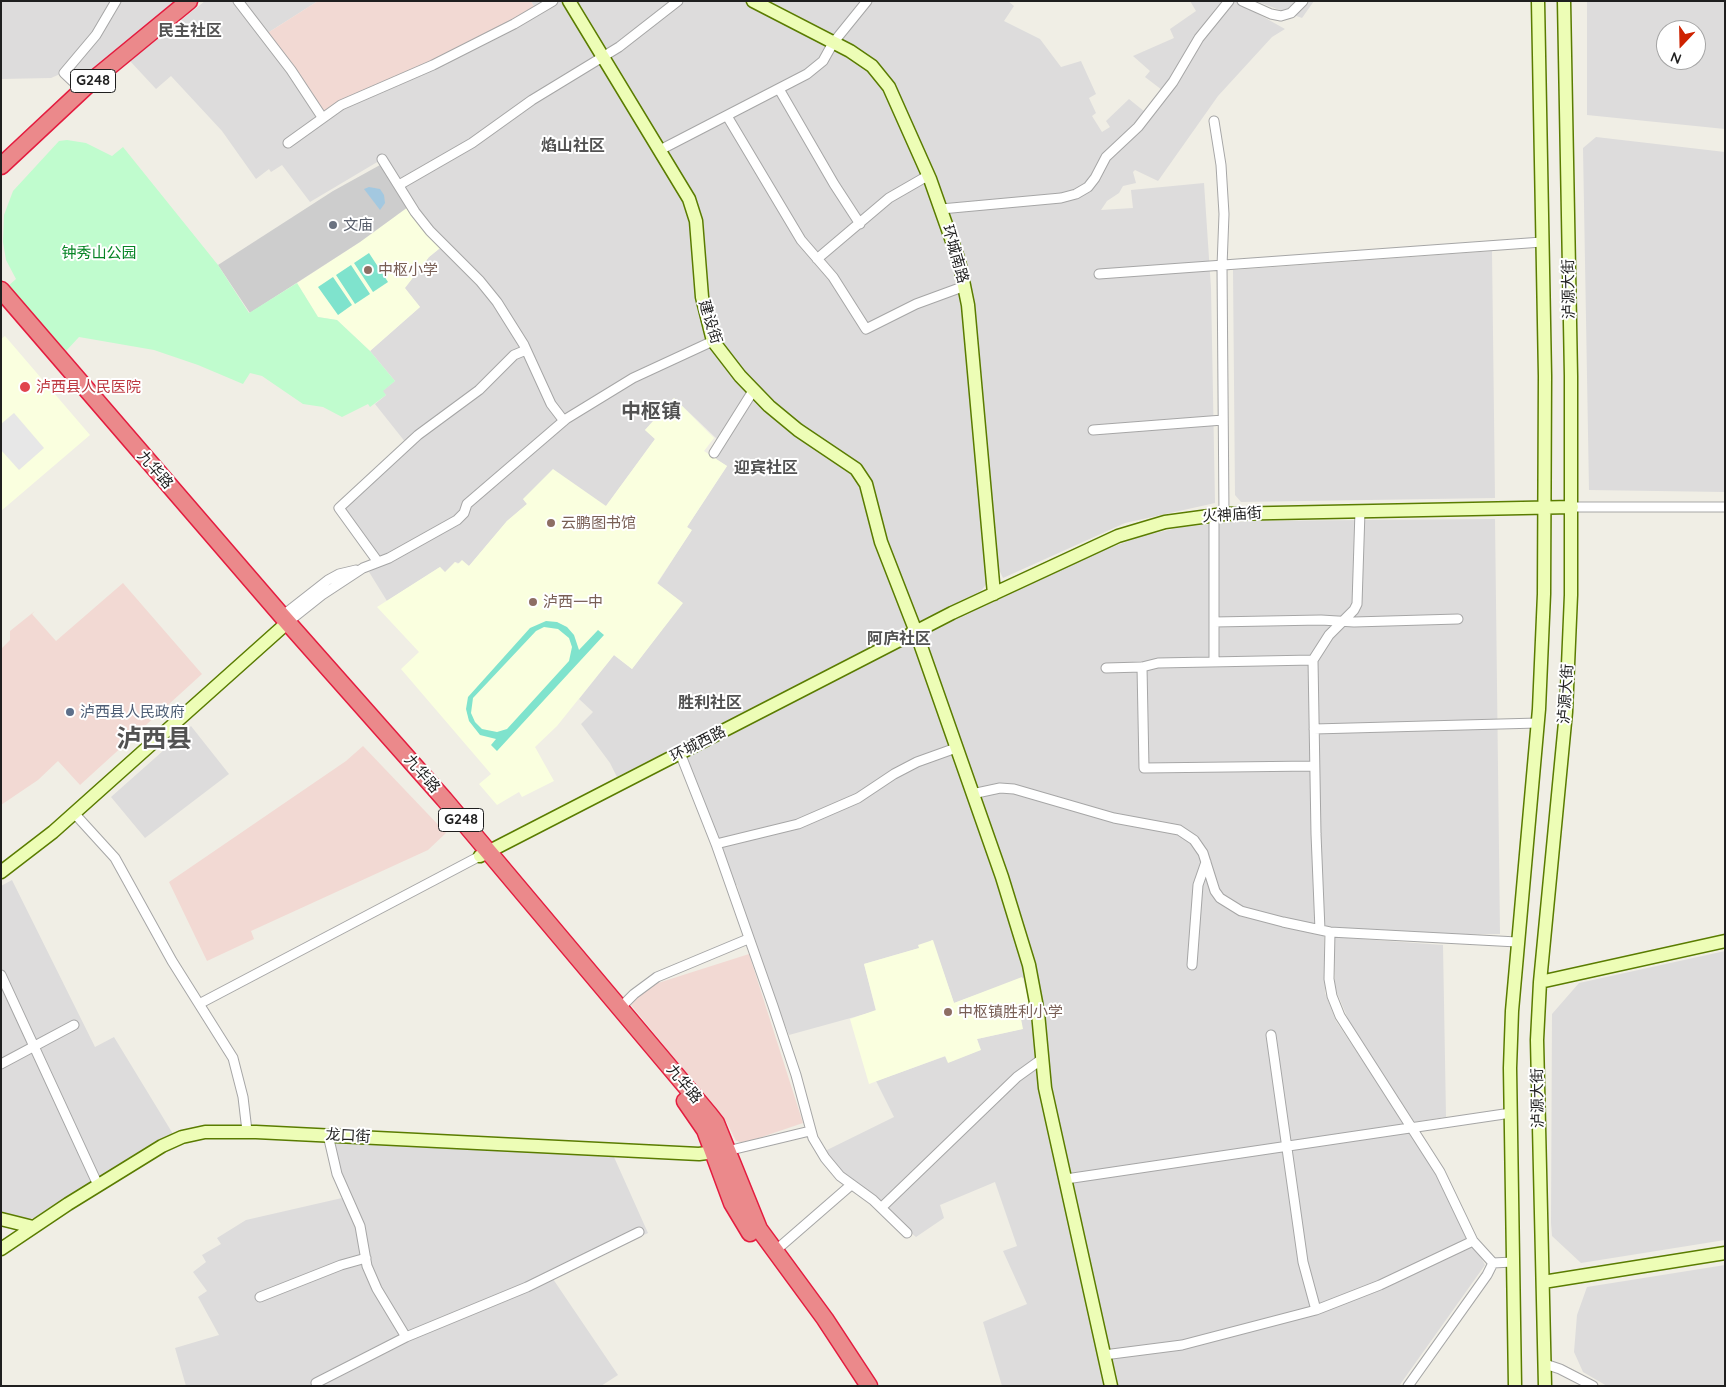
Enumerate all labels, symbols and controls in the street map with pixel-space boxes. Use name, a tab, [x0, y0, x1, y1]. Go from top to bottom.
north arrow	[1656, 20, 1706, 70]
district label: 民主社区	[158, 21, 222, 41]
text: N	[1668, 48, 1684, 68]
road number: G248	[70, 70, 116, 92]
district label: 焰山社区	[541, 136, 605, 156]
place label: 文庙	[343, 216, 373, 234]
marker: 文庙	[327, 219, 339, 231]
street label: 环城南路	[938, 223, 972, 285]
park label: 钟秀山公园	[62, 244, 136, 262]
street label: 泸源大街	[1559, 259, 1579, 319]
place label: 中枢小学	[378, 261, 438, 279]
marker: 中枢小学	[362, 264, 374, 276]
street label: 建设街	[695, 298, 725, 346]
place label: 泸西县人民医院	[36, 378, 141, 396]
marker: 泸西县人民医院	[18, 380, 32, 394]
district label: 中枢镇	[621, 400, 681, 424]
street label: 九华路	[133, 447, 177, 493]
district label: 迎宾社区	[734, 458, 798, 478]
street label: 火神庙街	[1201, 504, 1263, 526]
place label: 云鹏图书馆	[561, 514, 636, 532]
marker: 云鹏图书馆	[545, 517, 557, 529]
place label: 泸西一中	[543, 593, 603, 611]
marker: 泸西一中	[527, 596, 539, 608]
district label: 阿庐社区	[867, 629, 931, 649]
street label: 泸源大街	[1555, 663, 1577, 725]
district label: 胜利社区	[678, 693, 742, 713]
place label: 泸西县人民政府	[80, 703, 185, 721]
marker: 泸西县人民政府	[64, 706, 76, 718]
street label: 环城西路	[667, 722, 729, 766]
district label: 泸西县	[117, 724, 191, 754]
street label: 九华路	[400, 751, 444, 797]
road number: G248	[438, 808, 484, 832]
place label: 中枢镇胜利小学	[958, 1003, 1063, 1021]
marker: 中枢镇胜利小学	[942, 1006, 954, 1018]
street label: 九华路	[663, 1061, 705, 1107]
street label: 泸源大街	[1528, 1068, 1548, 1128]
street label: 龙口街	[325, 1126, 371, 1146]

